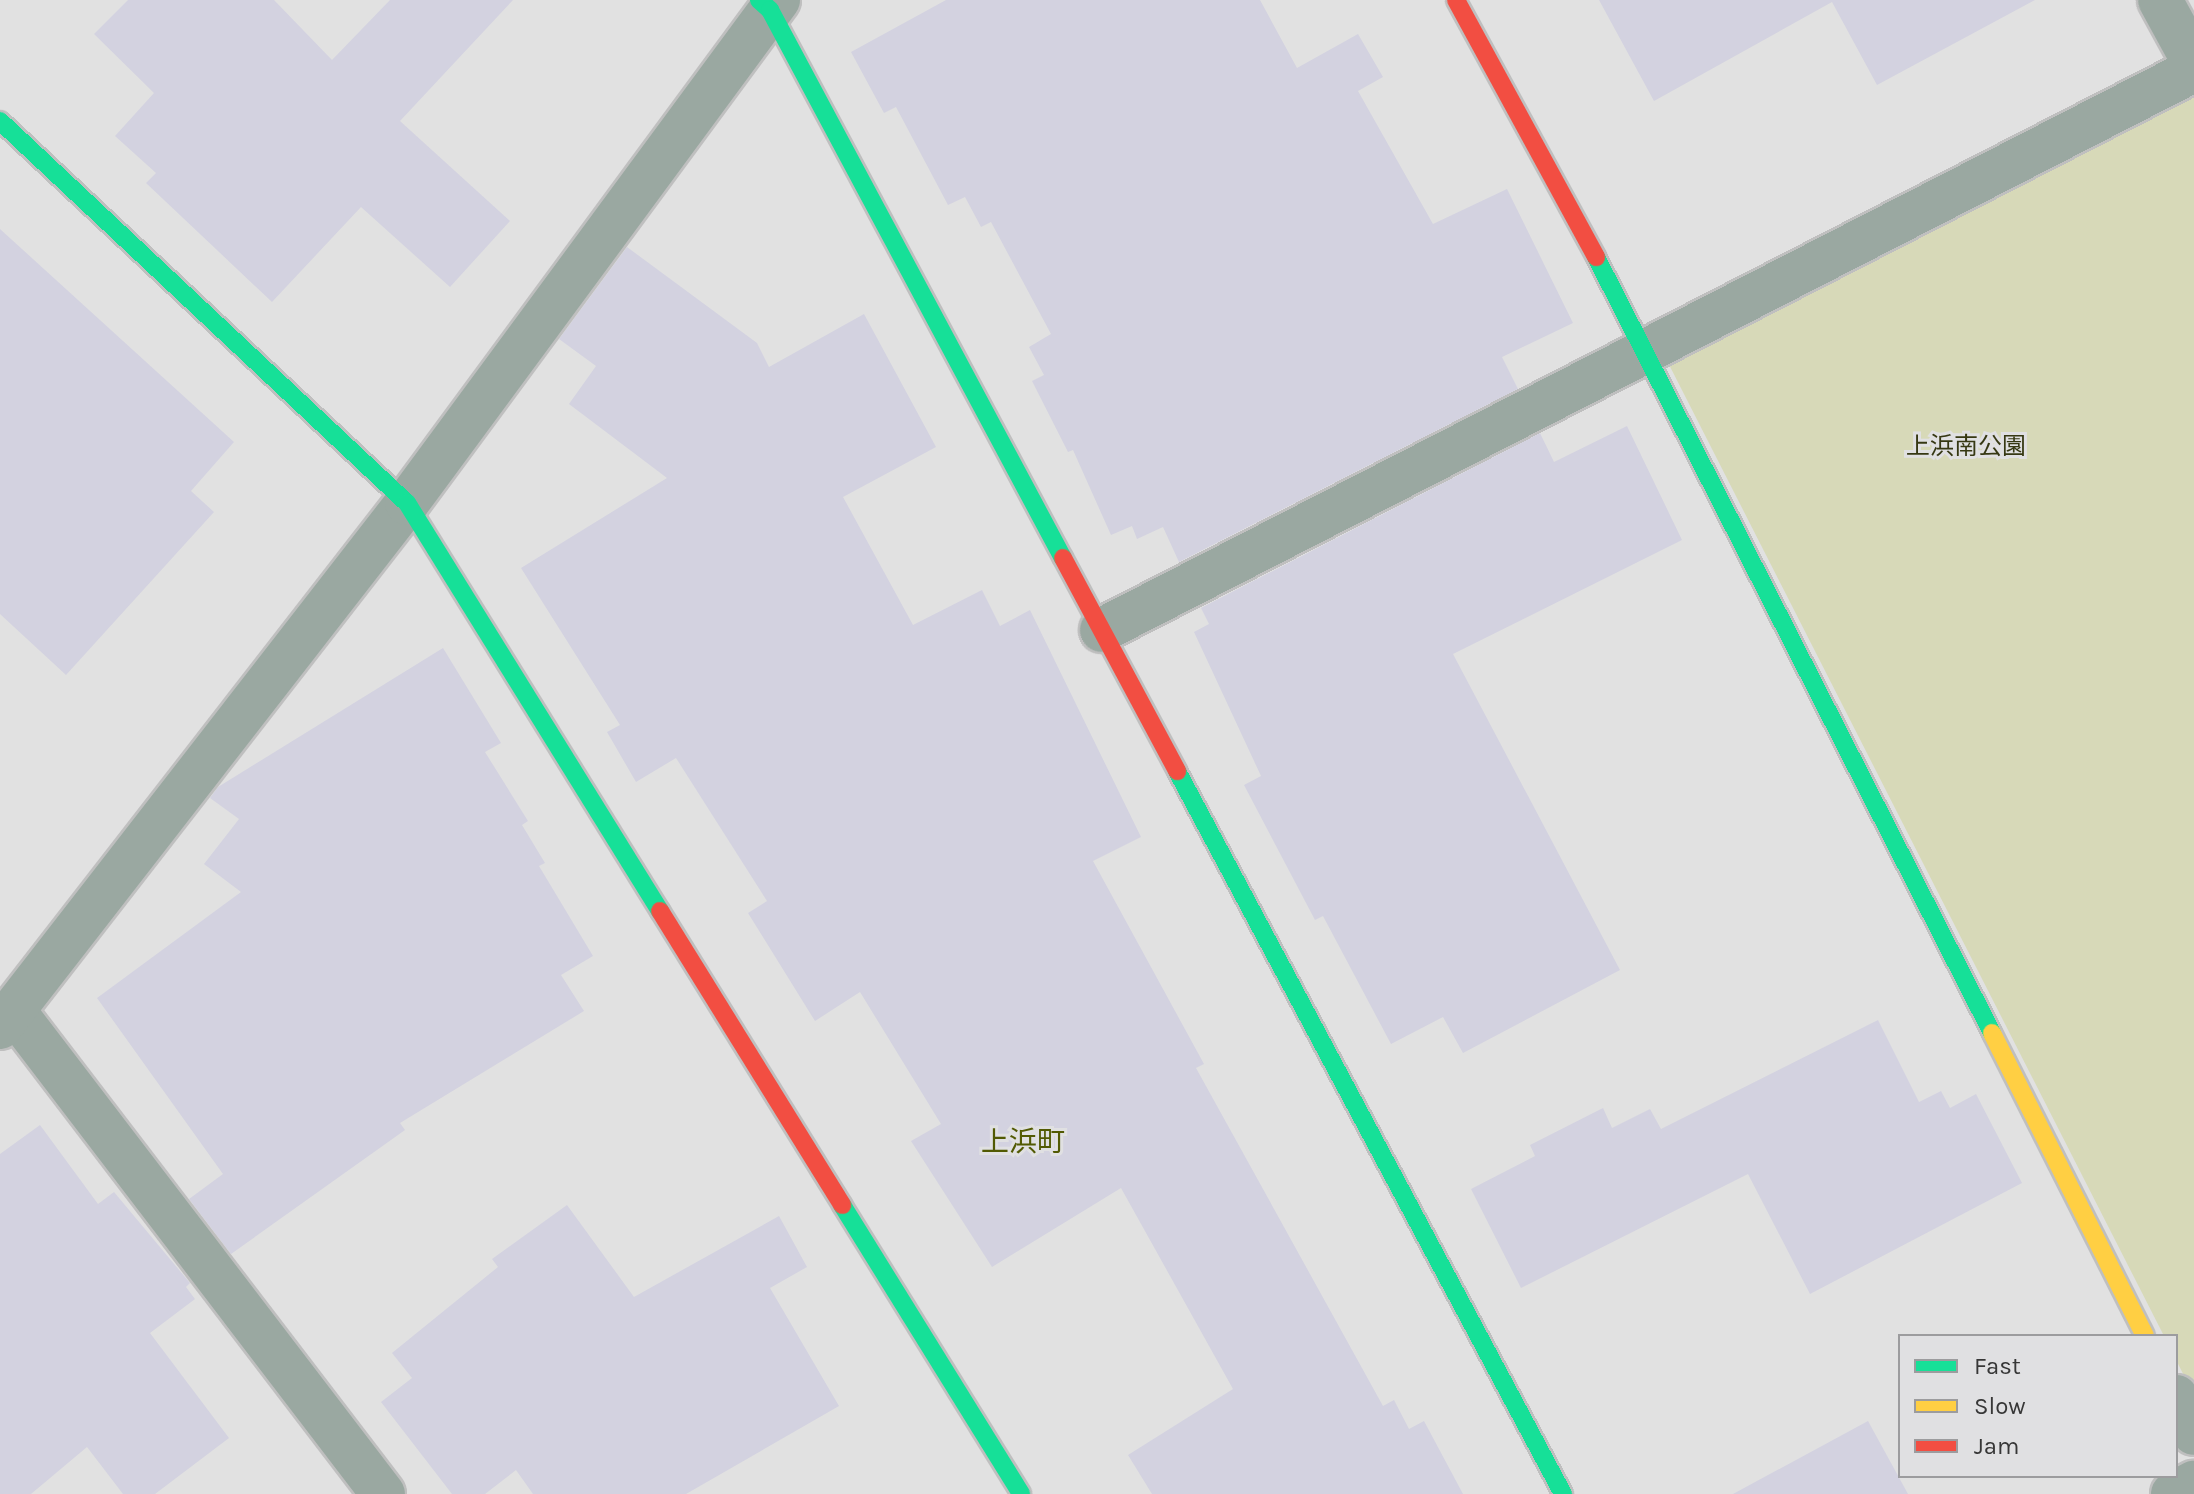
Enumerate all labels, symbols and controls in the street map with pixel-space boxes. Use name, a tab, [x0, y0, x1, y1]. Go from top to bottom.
park label: 上浜南公園	[1906, 433, 2026, 461]
district label: 上浜町	[981, 1125, 1065, 1159]
legend	[1898, 1334, 2178, 1478]
text: Fast	[1974, 1352, 2021, 1380]
text: Slow	[1974, 1392, 2026, 1420]
text: Jam	[1974, 1432, 2019, 1460]

